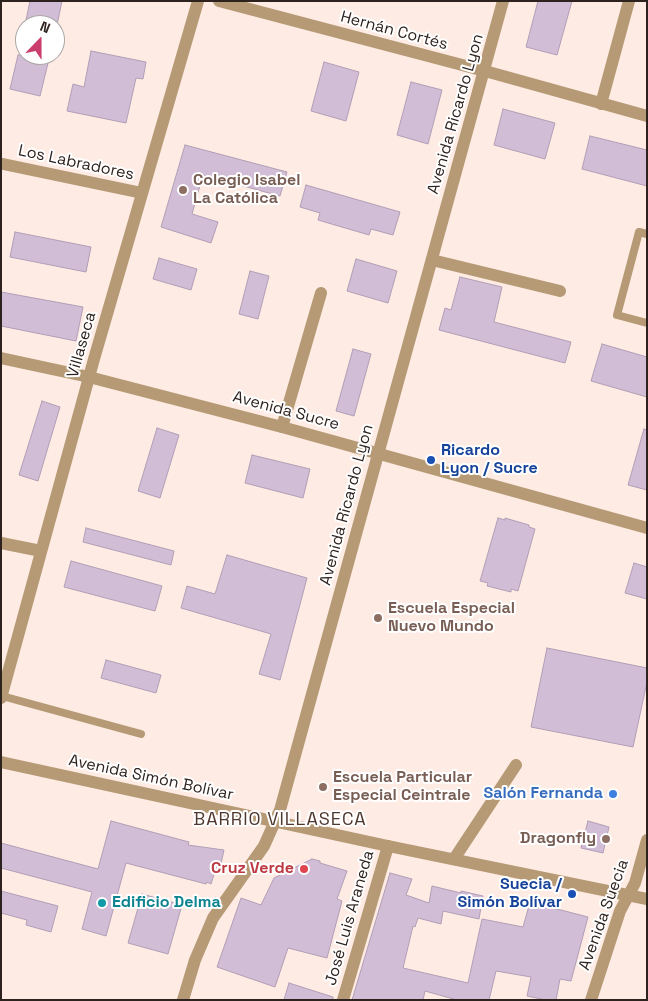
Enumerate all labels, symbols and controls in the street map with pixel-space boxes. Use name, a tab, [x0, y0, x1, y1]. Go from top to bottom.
street label: Hernán Cortés	[338, 7, 450, 55]
north arrow	[15, 15, 65, 65]
text: N	[38, 17, 53, 37]
street label: Avenida Ricardo Lyon	[424, 32, 488, 196]
street label: Los Labradores	[16, 141, 136, 185]
place label: Colegio Isabel La Católica	[193, 171, 300, 209]
marker: Colegio Isabel La Católica	[177, 184, 189, 196]
street label: Villaseca	[63, 310, 101, 380]
street label: Avenida Sucre	[231, 388, 341, 434]
street label: Avenida Ricardo Lyon	[316, 422, 378, 588]
place label: Ricardo Lyon / Sucre	[441, 441, 538, 479]
marker: Ricardo Lyon / Sucre	[425, 454, 437, 466]
place label: Escuela Especial Nuevo Mundo	[388, 599, 515, 637]
marker: Escuela Especial Nuevo Mundo	[372, 612, 384, 624]
street label: Avenida Simón Bolívar	[67, 751, 235, 805]
place label: Escuela Particular Especial Ceintrale	[333, 768, 472, 806]
marker: Escuela Particular Especial Ceintrale	[317, 781, 329, 793]
place label: Salón Fernanda	[484, 784, 603, 804]
marker: Salón Fernanda	[607, 788, 619, 800]
district label: BARRIO VILLASECA	[191, 809, 369, 831]
place label: Dragonfly	[520, 829, 596, 849]
marker: Dragonfly	[600, 833, 612, 845]
street label: José Luis Araneda	[322, 848, 378, 988]
street label: Avenida Suecia	[575, 857, 633, 973]
place label: Cruz Verde	[211, 859, 294, 879]
marker: Cruz Verde	[298, 863, 310, 875]
place label: Suecia / Simón Bolívar	[458, 875, 562, 913]
marker: Suecia / Simón Bolívar	[566, 888, 578, 900]
place label: Edificio Delma	[112, 893, 221, 913]
marker: Edificio Delma	[96, 897, 108, 909]

